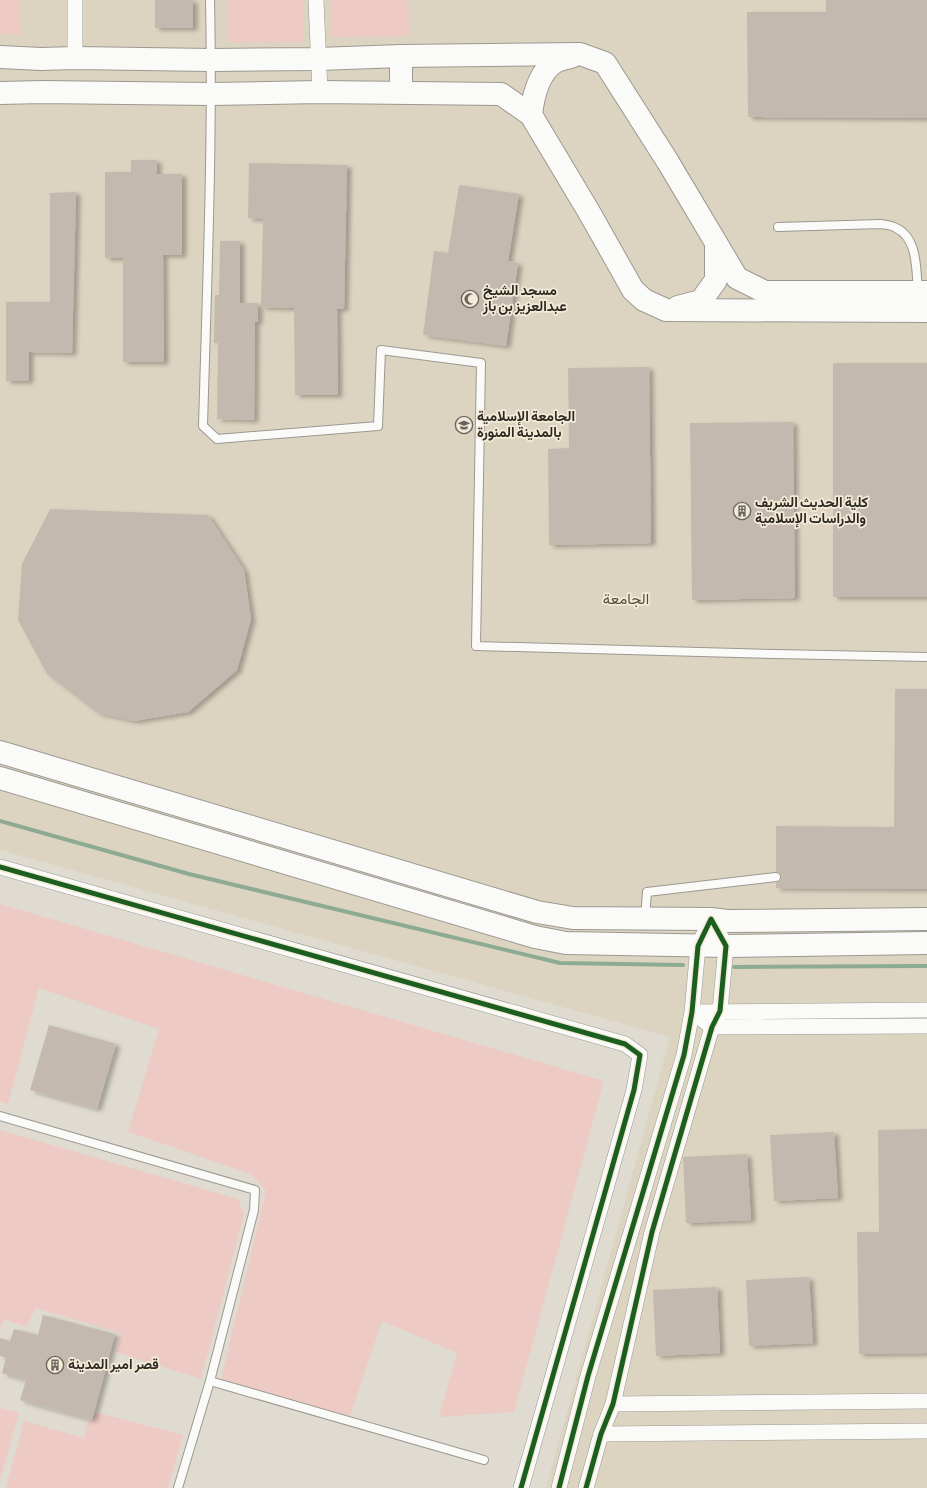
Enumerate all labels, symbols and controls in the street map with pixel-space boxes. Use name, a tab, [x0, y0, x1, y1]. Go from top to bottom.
place label: مسجد الشيخ عبدالعزيز بن باز	[482, 284, 567, 315]
mosque icon: مسجد الشيخ عبدالعزيز بن باز	[460, 289, 480, 309]
place label: الجامعة الإسلامية بالمدينة المنورة	[477, 410, 575, 441]
school or university icon: الجامعة الإسلامية بالمدينة المنورة	[454, 415, 474, 435]
place label: كلية الحديث الشريف والدراسات الإسلامية	[755, 496, 868, 528]
building icon: كلية الحديث الشريف والدراسات الإسلامية	[732, 501, 752, 521]
district label: الجامعة	[603, 592, 649, 608]
building icon: قصر امير المدينة	[45, 1355, 65, 1375]
place label: قصر امير المدينة	[68, 1358, 159, 1373]

